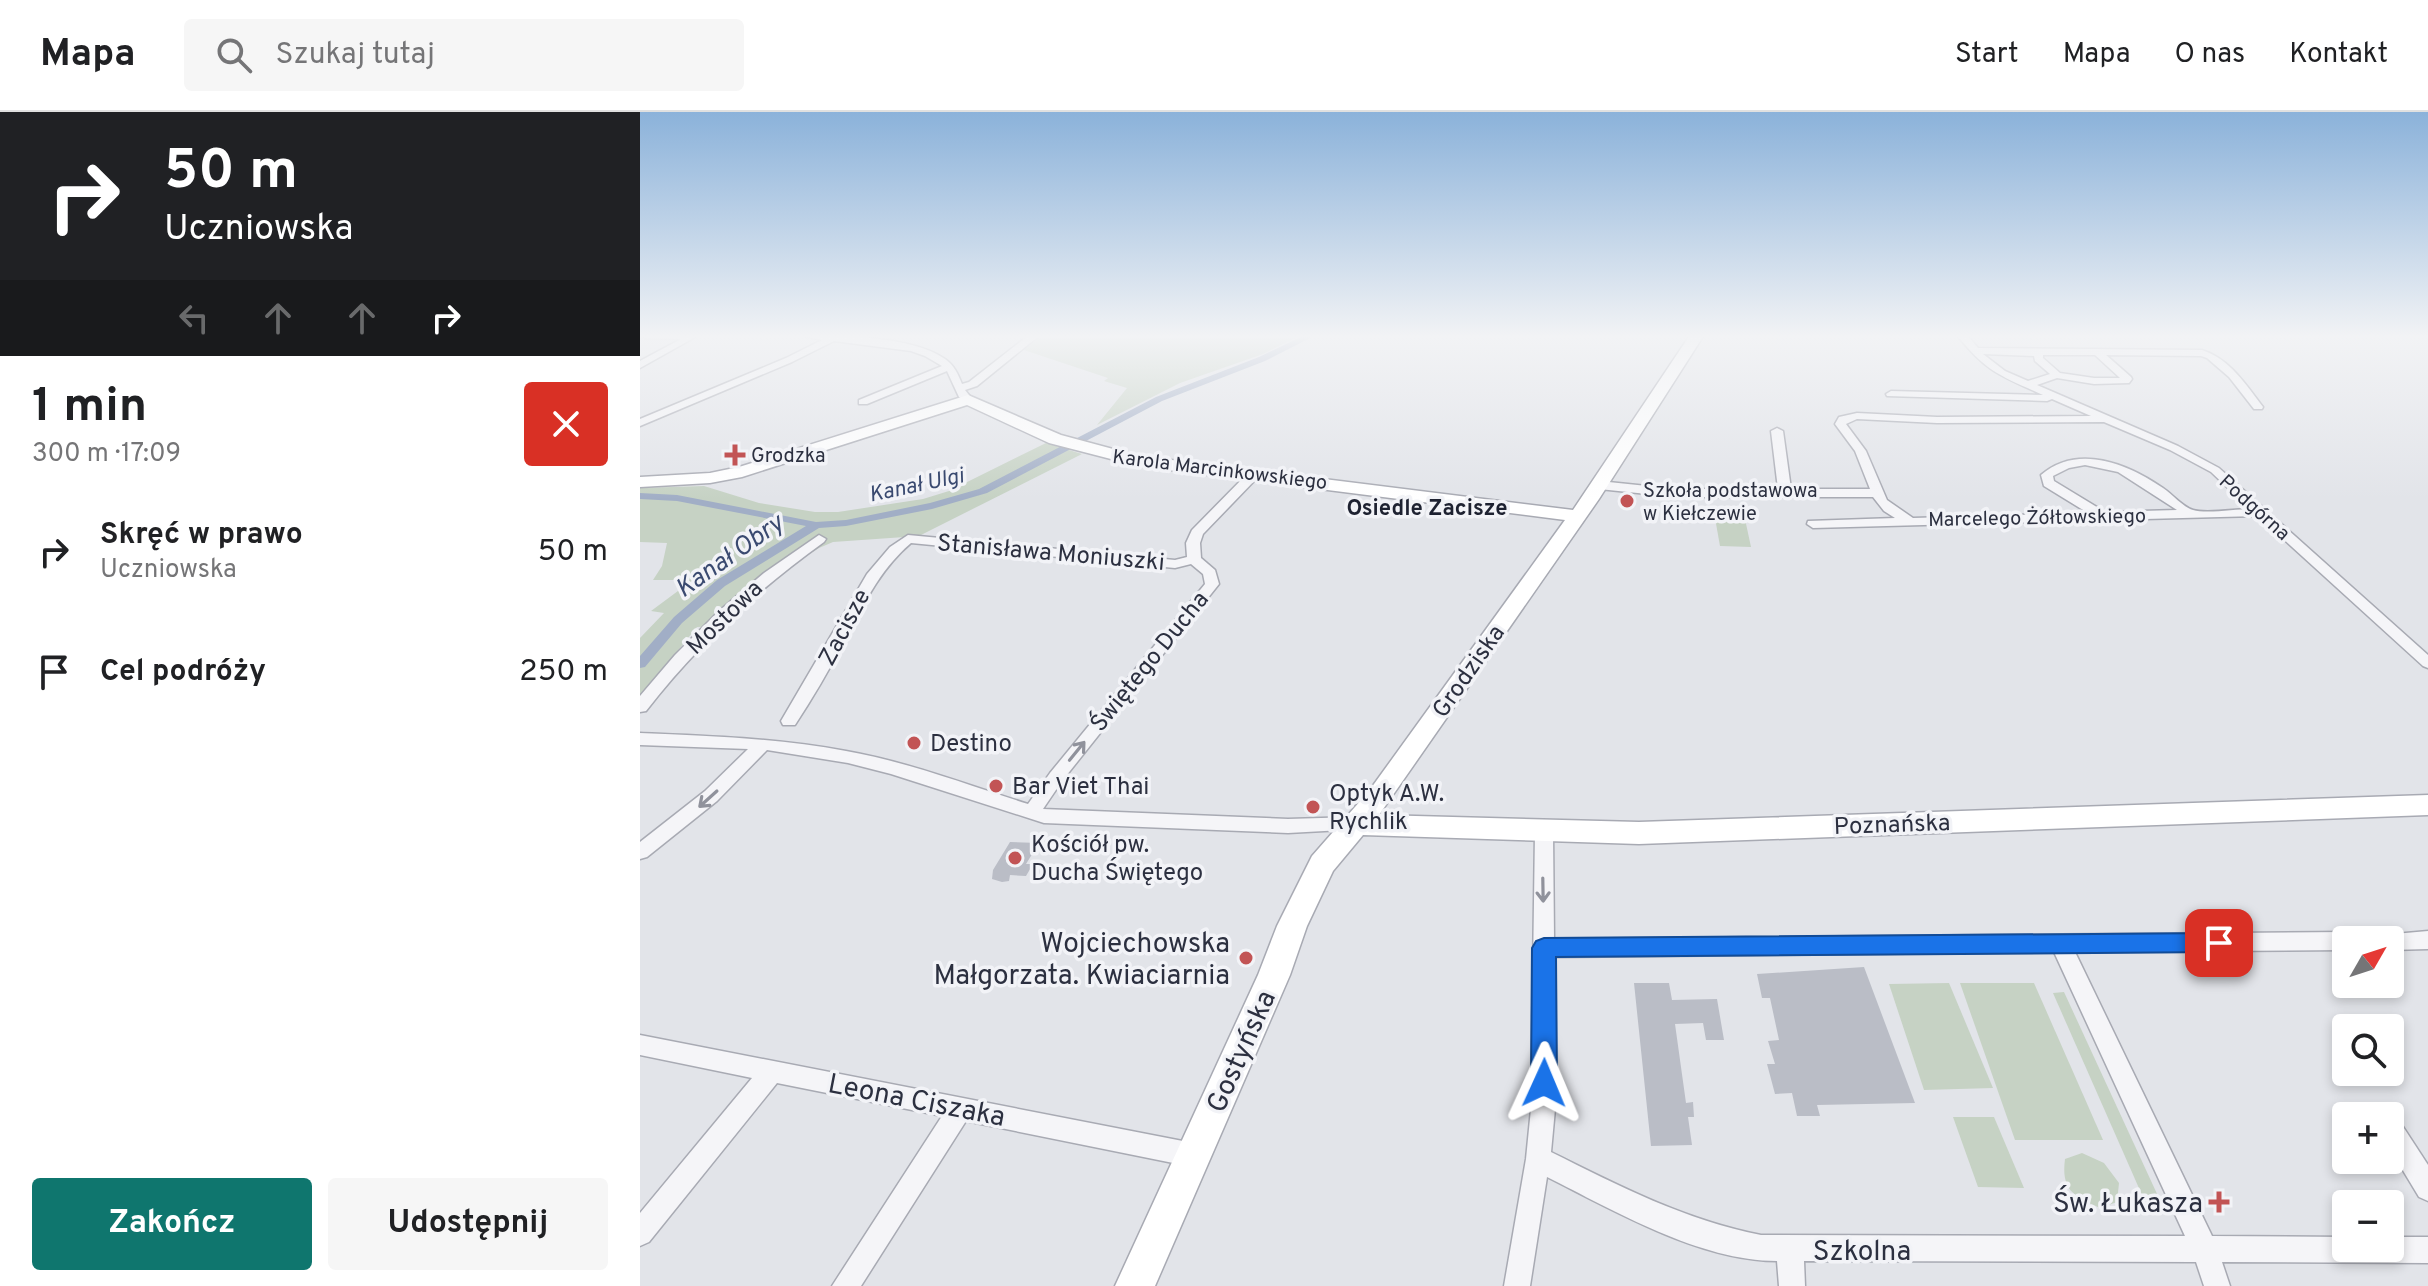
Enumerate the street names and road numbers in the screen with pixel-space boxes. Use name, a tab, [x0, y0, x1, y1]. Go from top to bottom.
street label: Karola Marcinkowskiego	[1111, 445, 1329, 497]
street label: Podgórna	[2213, 470, 2295, 547]
street label: Marcelego Żółtowskiego	[1928, 503, 2146, 534]
street label: Stanisława Moniuszki	[936, 529, 1166, 579]
street label: Mostowa	[681, 575, 770, 662]
street label: Zacisze	[813, 584, 878, 671]
street label: Świętego Ducha	[1083, 585, 1216, 739]
street label: Grodziska	[1427, 620, 1513, 724]
street label: Poznańska	[1833, 809, 1951, 843]
street label: Gostyńska	[1200, 985, 1286, 1119]
street label: Leona Ciszaka	[825, 1067, 1008, 1137]
street label: Szkolna	[1813, 1235, 1911, 1271]

